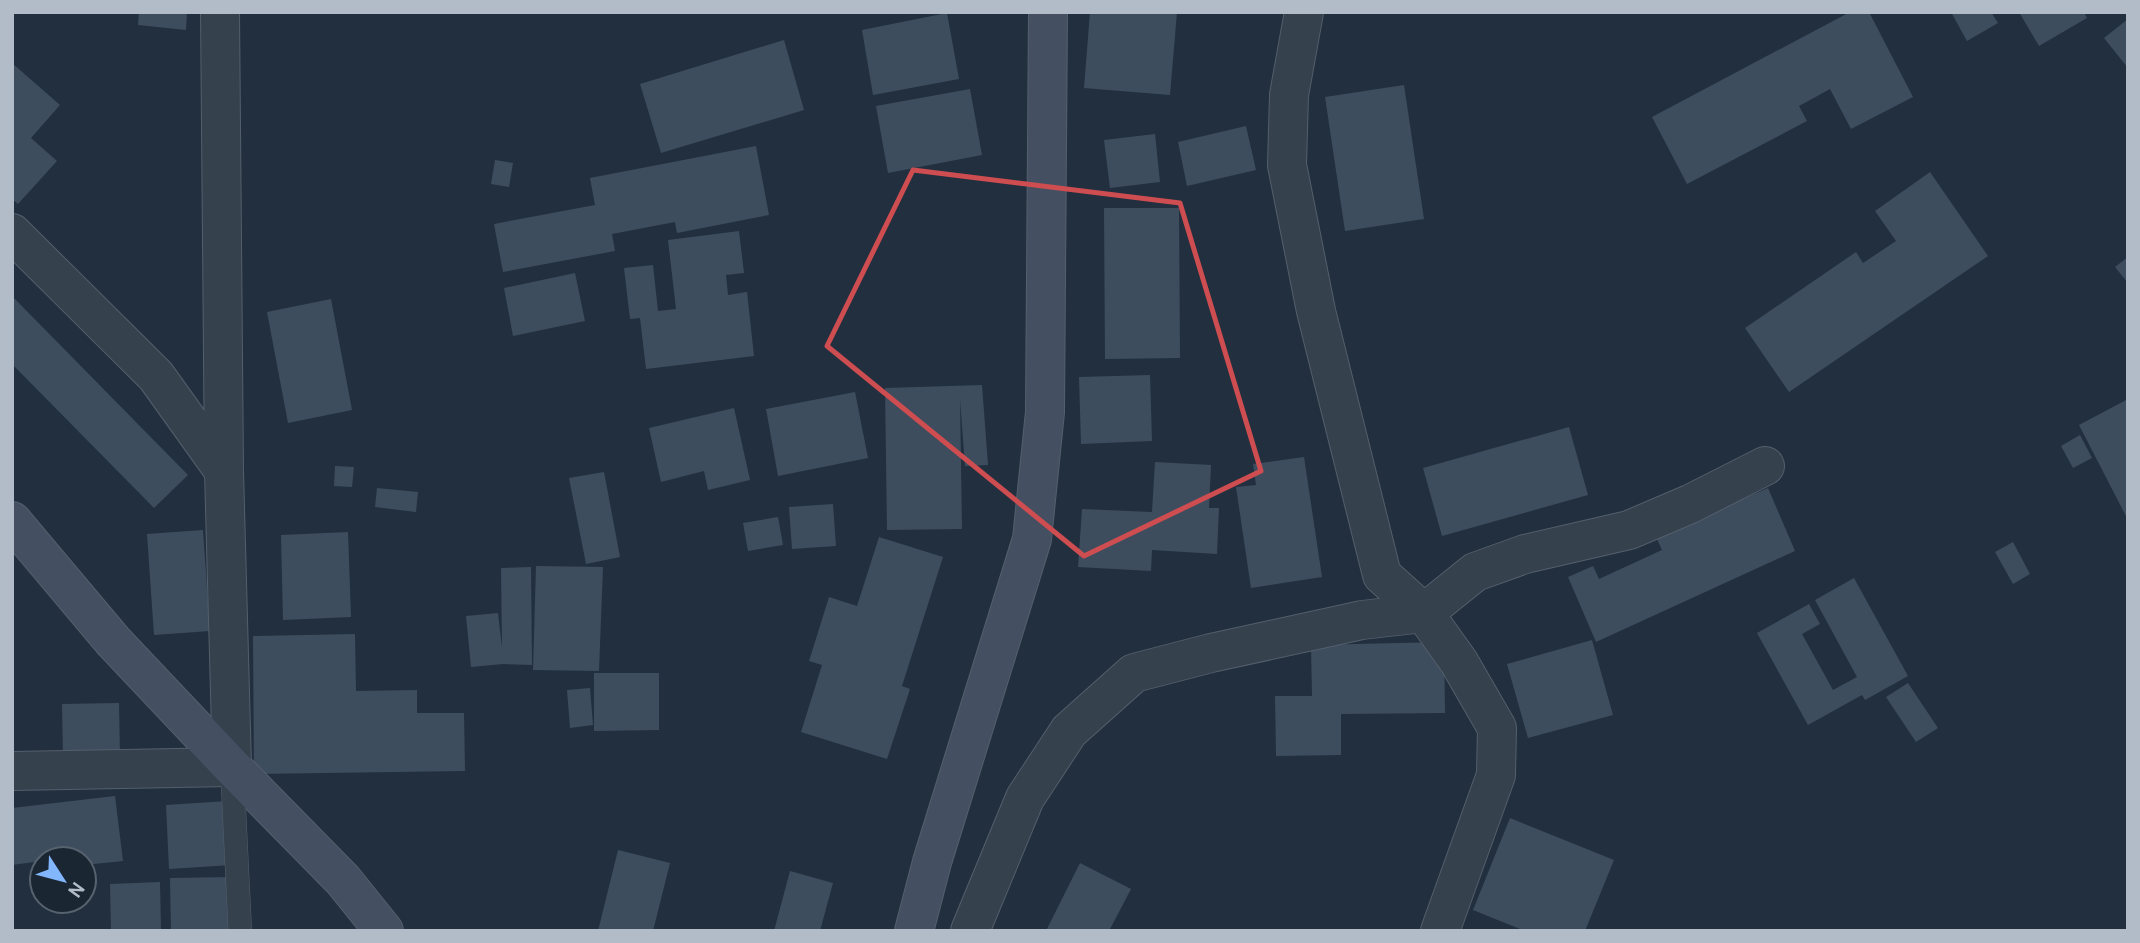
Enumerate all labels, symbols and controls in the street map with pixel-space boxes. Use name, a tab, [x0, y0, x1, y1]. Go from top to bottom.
north arrow	[28, 845, 98, 915]
text: N	[63, 878, 90, 902]

